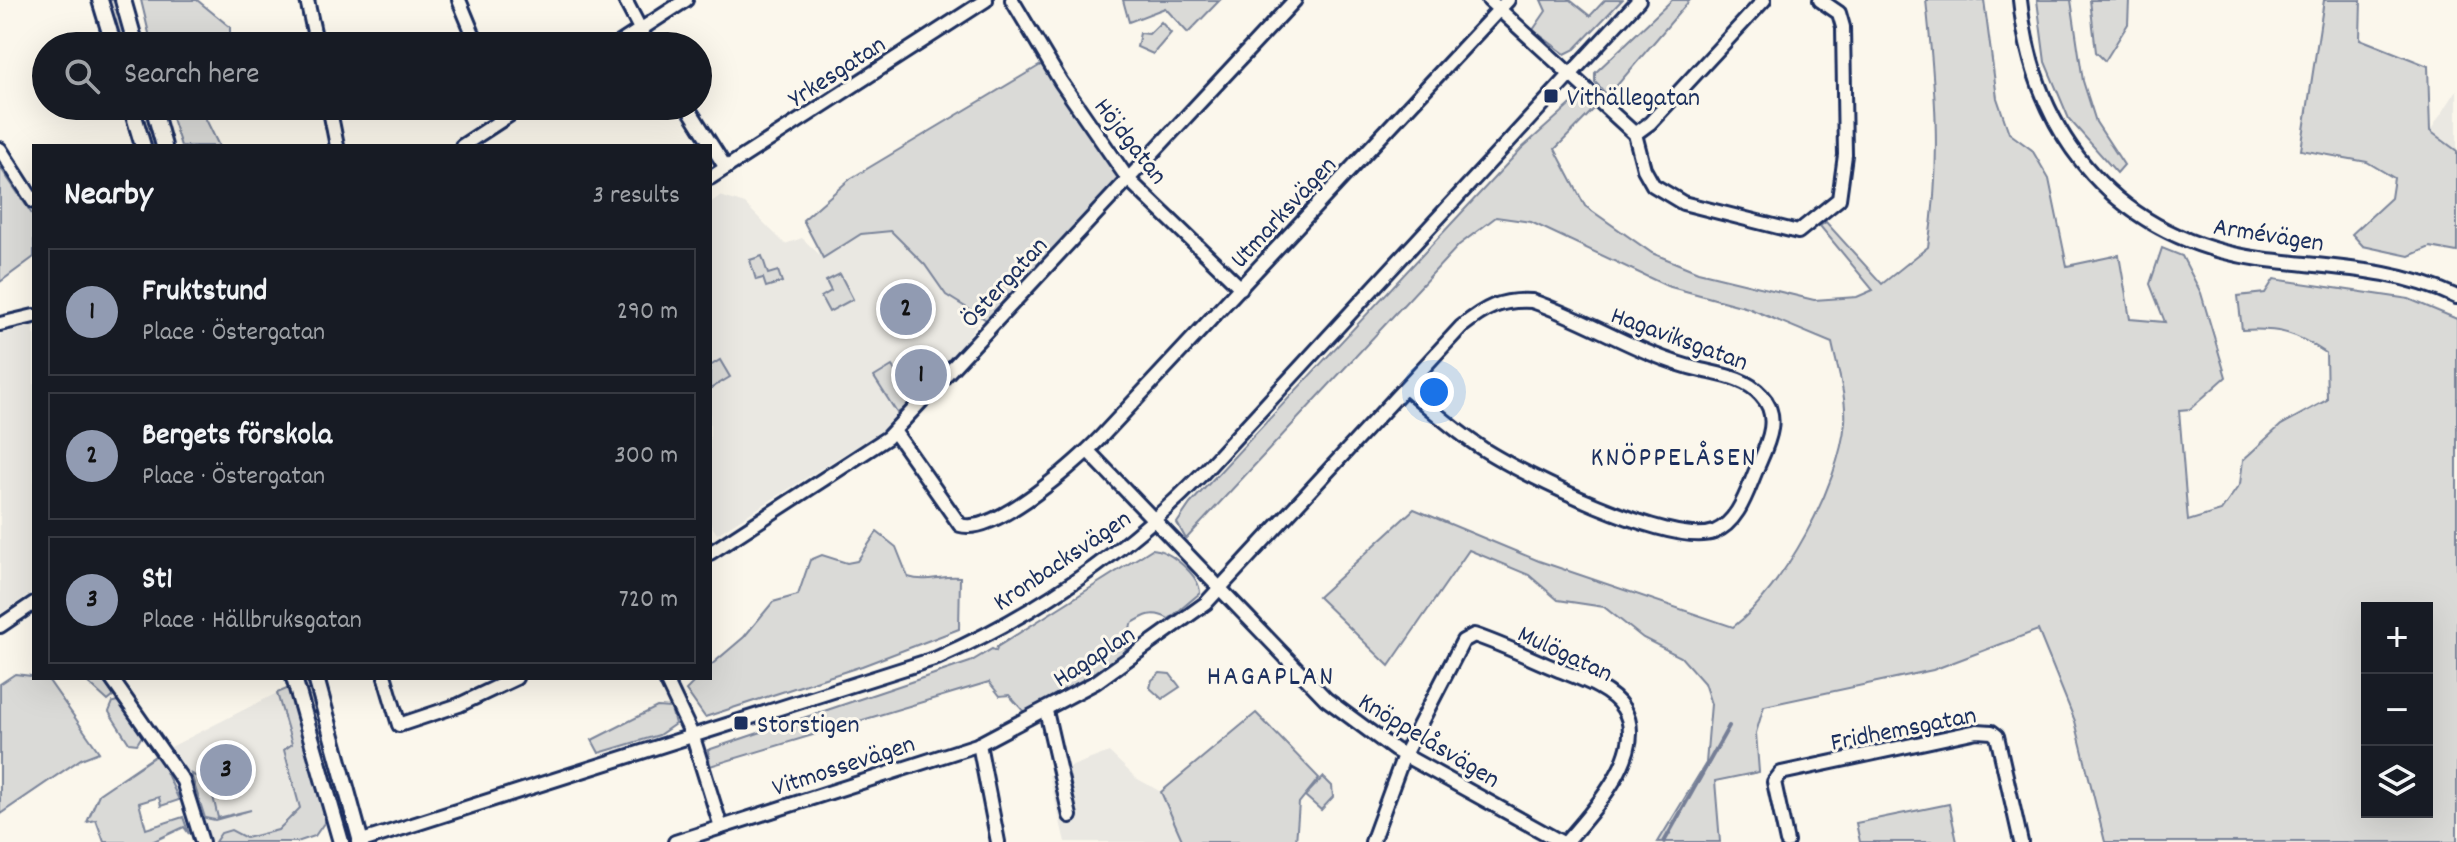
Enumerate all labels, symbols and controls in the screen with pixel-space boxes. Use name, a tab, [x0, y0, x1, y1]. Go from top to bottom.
street label: Yrkesgatan	[782, 28, 894, 118]
search box	[32, 32, 712, 120]
icon: search	[60, 54, 104, 98]
text: Search here	[124, 55, 260, 98]
place label: Vithällegatan	[1567, 81, 1700, 118]
marker: Vithällegatan	[1542, 87, 1560, 105]
street label: Höjdgatan	[1083, 91, 1175, 193]
street label: Utmarksvägen	[1223, 149, 1347, 278]
text: Nearby	[64, 172, 153, 221]
text: 3 results	[593, 178, 680, 215]
street label: Armévägen	[2210, 209, 2326, 263]
street label: Östergatan	[953, 229, 1058, 337]
text: Fruktstund	[142, 272, 267, 315]
pin: 2	[880, 279, 932, 339]
text: 1	[89, 294, 95, 331]
text: 290 m	[617, 294, 678, 331]
street label: Hagaviksgatan	[1605, 298, 1753, 382]
text: Place · Östergatan	[142, 315, 325, 352]
pin: 1	[895, 345, 947, 405]
your location	[1414, 372, 1454, 412]
text: Bergets förskola	[142, 416, 332, 459]
text: 2	[86, 438, 98, 475]
text: 300 m	[614, 438, 678, 475]
district label: KNÖPPELÅSEN	[1591, 440, 1757, 480]
text: Place · Östergatan	[142, 459, 325, 496]
street label: Kronbacksvägen	[987, 502, 1139, 622]
text: St1	[142, 560, 173, 603]
text: 3	[86, 582, 98, 619]
text: 720 m	[619, 582, 678, 619]
map controls	[2361, 602, 2433, 818]
button: +	[2361, 602, 2433, 674]
text: Place · Hällbruksgatan	[142, 603, 362, 640]
street label: Mulögatan	[1511, 617, 1618, 693]
street label: Hagaplan	[1046, 618, 1143, 698]
district label: HAGAPLAN	[1207, 659, 1335, 699]
button: −	[2361, 674, 2433, 746]
street label: Knöppelåsvägen	[1350, 685, 1506, 799]
street label: Fridhemsgatan	[1828, 698, 1980, 763]
place label: Storstigen	[757, 708, 859, 745]
marker: Storstigen	[732, 714, 750, 732]
street label: Vitmossevägen	[768, 727, 920, 808]
pin: 3	[200, 740, 252, 800]
button: layers	[2361, 746, 2433, 818]

